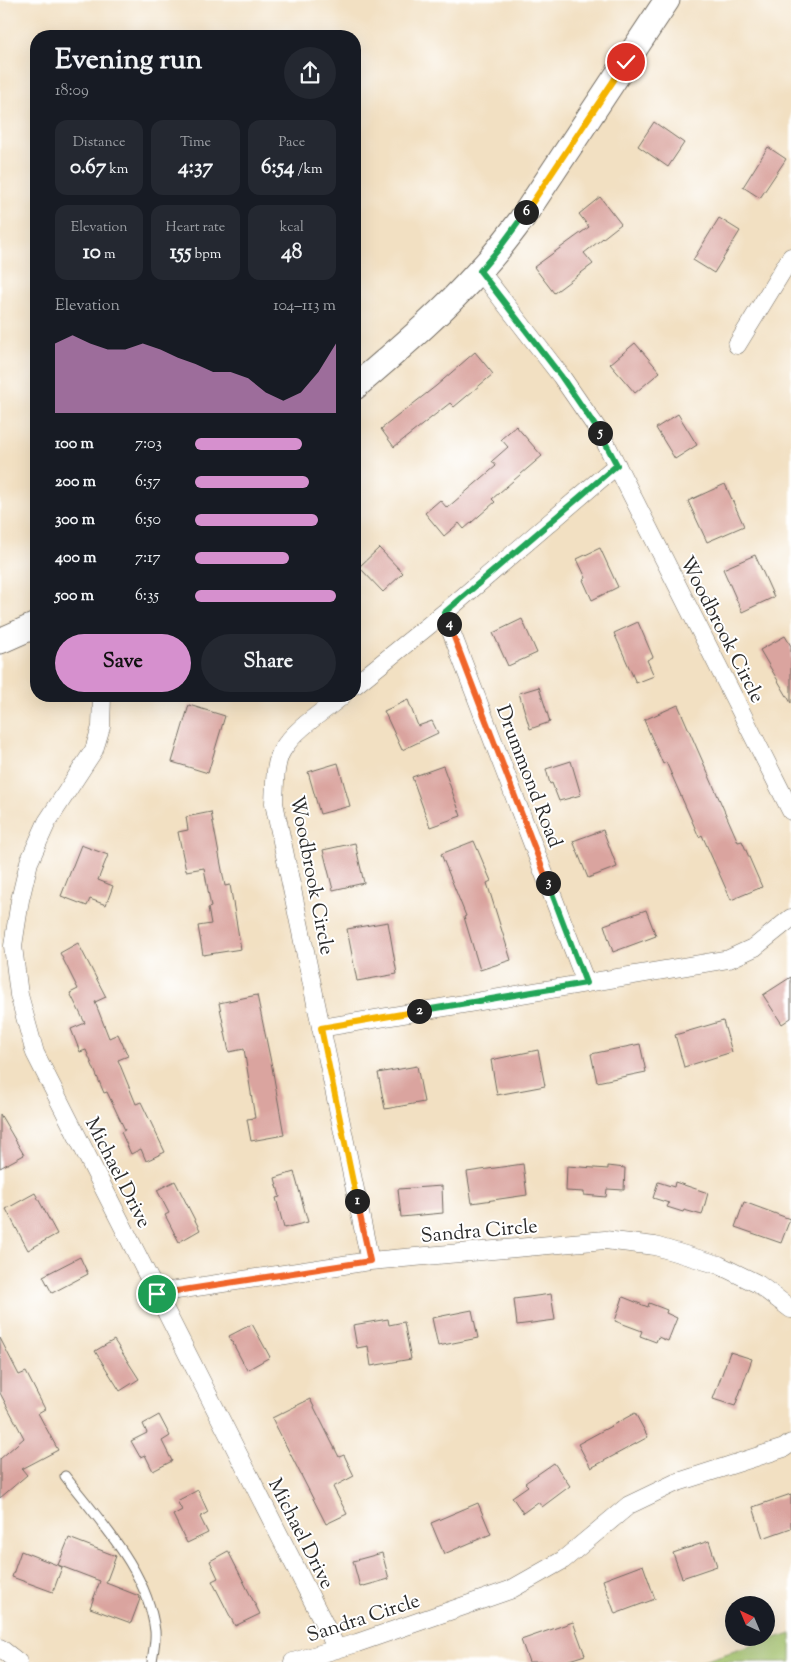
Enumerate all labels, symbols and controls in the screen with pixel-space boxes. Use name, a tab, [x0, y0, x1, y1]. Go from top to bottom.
text: Evening run	[55, 41, 202, 81]
pin	[605, 41, 647, 83]
button: share	[284, 47, 336, 99]
icon: check	[612, 48, 640, 76]
text: 18:09	[55, 80, 89, 103]
text: Distance	[73, 133, 126, 153]
text: Time	[180, 133, 211, 153]
text: Pace	[278, 133, 305, 153]
text: 0.67	[70, 153, 106, 183]
text: 4:37	[178, 153, 213, 183]
text: 6:54	[261, 153, 294, 183]
text: km	[106, 160, 128, 180]
text: /km	[294, 160, 323, 180]
pin: 6	[514, 200, 538, 224]
text: 6	[523, 202, 530, 222]
text: Elevation	[71, 218, 128, 238]
text: Heart rate	[166, 218, 225, 238]
text: kcal	[280, 218, 304, 238]
text: 10	[83, 238, 101, 268]
text: 155	[170, 238, 191, 268]
text: 48	[281, 238, 302, 268]
text: m	[101, 245, 115, 265]
text: bpm	[191, 245, 221, 265]
text: Elevation	[55, 295, 120, 318]
text: 104–113 m	[273, 295, 336, 318]
pin: 5	[588, 420, 612, 446]
text: 5	[598, 423, 603, 443]
text: 100 m	[55, 433, 94, 456]
text: 7:03	[135, 433, 162, 456]
text: 200 m	[55, 471, 96, 494]
text: 6:57	[135, 471, 160, 494]
text: 300 m	[55, 509, 95, 532]
text: 6:50	[135, 509, 161, 532]
text: 400 m	[55, 547, 97, 570]
text: 7:17	[135, 547, 161, 570]
street label: Woodbrook Circle	[671, 552, 770, 709]
text: 500 m	[55, 585, 94, 608]
text: 6:35	[135, 585, 159, 608]
pin: 4	[436, 612, 462, 636]
text: 4	[446, 614, 453, 634]
button: Save	[55, 634, 191, 692]
button: Share	[201, 634, 336, 692]
street label: Drummond Road	[487, 701, 568, 852]
street label: Woodbrook Circle	[281, 793, 340, 958]
pin: 3	[536, 870, 560, 896]
text: 3	[546, 873, 551, 893]
pin: 2	[406, 998, 432, 1024]
text: 2	[416, 1001, 423, 1021]
street label: Michael Drive	[76, 1113, 157, 1234]
pin: 1	[344, 1188, 370, 1214]
text: 1	[355, 1191, 360, 1211]
street label: Sandra Circle	[419, 1213, 539, 1252]
pin	[136, 1273, 178, 1315]
icon: arrive	[143, 1280, 171, 1308]
street label: Michael Drive	[259, 1474, 340, 1595]
street label: Sandra Circle	[303, 1587, 424, 1651]
north arrow	[725, 1596, 775, 1646]
map controls	[725, 1596, 775, 1646]

